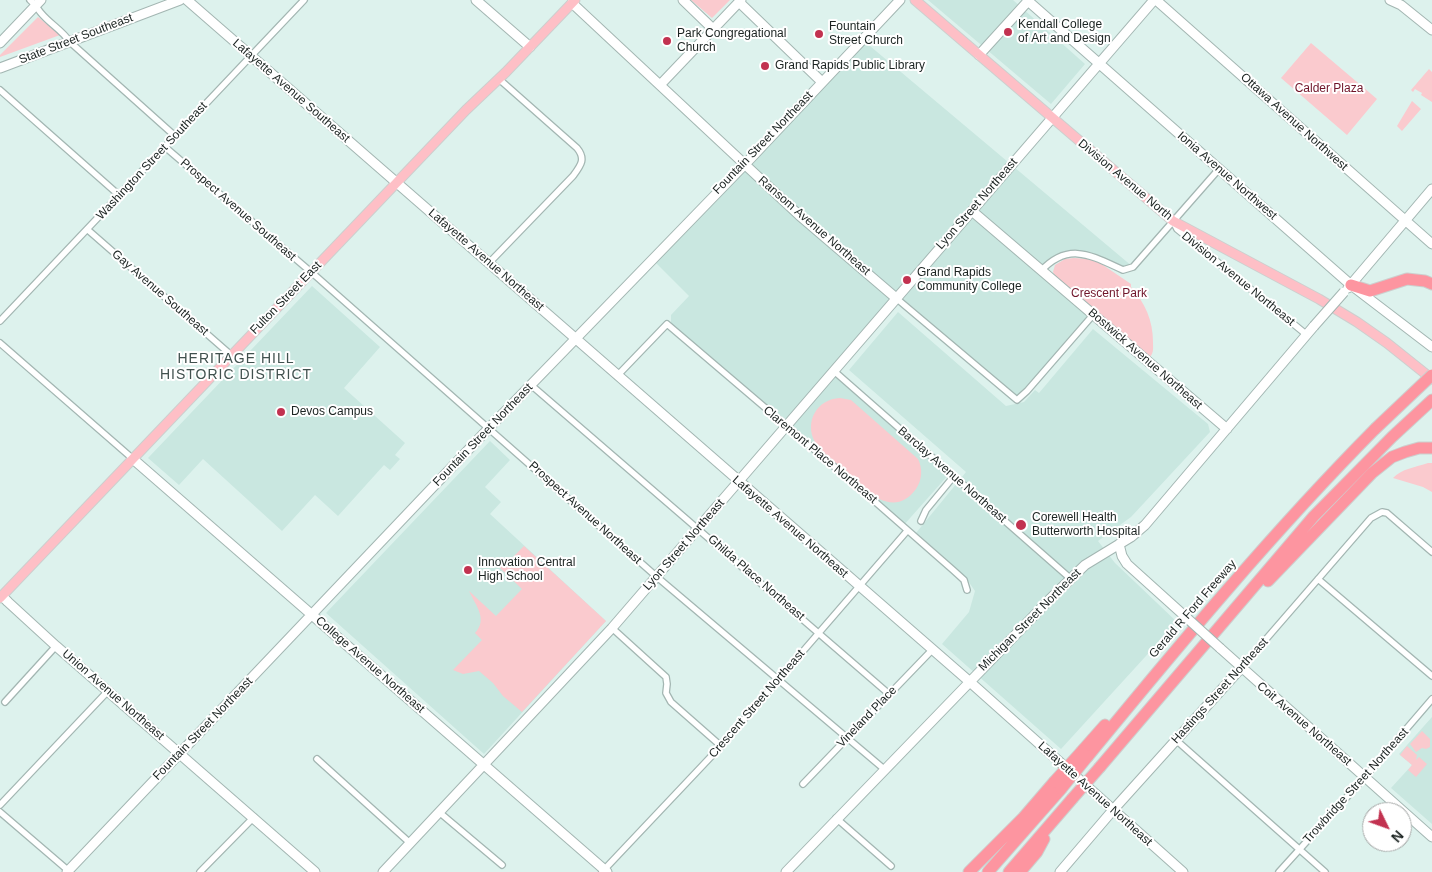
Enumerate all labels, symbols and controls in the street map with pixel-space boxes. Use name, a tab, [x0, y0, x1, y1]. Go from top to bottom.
street label: State Street Southeast	[17, 11, 135, 67]
place label: Kendall College of Art and Design	[1018, 18, 1111, 46]
place label: Fountain Street Church	[829, 20, 903, 48]
marker: Kendall College of Art and Design	[1002, 26, 1014, 38]
place label: Park Congregational Church	[677, 27, 786, 55]
marker: Fountain Street Church	[813, 28, 825, 40]
marker: Park Congregational Church	[661, 35, 673, 47]
street label: Lafayette Avenue Southeast	[229, 36, 353, 146]
place label: Grand Rapids Public Library	[775, 59, 925, 73]
marker: Grand Rapids Public Library	[759, 60, 771, 72]
street label: Ottawa Avenue Northwest	[1237, 70, 1351, 174]
park label: Calder Plaza	[1295, 82, 1363, 96]
street label: Fountain Street Northeast	[710, 89, 816, 197]
street label: Washington Street Southeast	[94, 99, 210, 223]
street label: Ionia Avenue Northwest	[1174, 129, 1280, 223]
street label: Division Avenue North	[1075, 136, 1175, 224]
street label: Lyon Street Northeast	[933, 155, 1021, 253]
street label: Prospect Avenue Southeast	[177, 156, 299, 264]
street label: Ransom Avenue Northeast	[755, 173, 873, 279]
street label: Lafayette Avenue Northeast	[425, 206, 547, 314]
street label: Division Avenue Northeast	[1179, 229, 1297, 329]
street label: Gay Avenue Southeast	[109, 247, 211, 339]
street label: Fulton Street East	[247, 258, 325, 338]
place label: Grand Rapids Community College	[917, 266, 1022, 294]
marker: Grand Rapids Community College	[901, 274, 913, 286]
park label: Crescent Park	[1071, 287, 1147, 301]
street label: Bostwick Avenue Northeast	[1085, 306, 1205, 412]
district label: HERITAGE HILL HISTORIC DISTRICT	[158, 351, 314, 384]
street label: Fountain Street Northeast	[430, 381, 536, 489]
street label: Claremont Place Northeast	[760, 403, 880, 507]
place label: Devos Campus	[291, 405, 373, 419]
marker: Devos Campus	[275, 406, 287, 418]
street label: Barclay Avenue Northeast	[895, 424, 1009, 526]
street label: Prospect Avenue Northeast	[526, 459, 644, 567]
street label: Lafayette Avenue Northeast	[729, 473, 851, 581]
street label: Lyon Street Northeast	[640, 496, 728, 594]
place label: Corewell Health Butterworth Hospital	[1032, 511, 1140, 539]
marker: Corewell Health Butterworth Hospital	[1014, 518, 1028, 532]
street label: Ghilda Place Northeast	[705, 532, 807, 624]
place label: Innovation Central High School	[478, 556, 575, 584]
street label: Gerald R Ford Freeway	[1146, 557, 1240, 661]
marker: Innovation Central High School	[462, 564, 474, 576]
street label: Michigan Street Northeast	[976, 566, 1084, 674]
street label: College Avenue Northeast	[312, 614, 428, 716]
street label: Hastings Street Northeast	[1169, 635, 1271, 747]
street label: Union Avenue Northeast	[59, 647, 167, 743]
street label: Crescent Street Northeast	[706, 647, 808, 761]
street label: Fountain Street Northeast	[150, 675, 256, 783]
street label: Coit Avenue Northeast	[1254, 679, 1354, 769]
street label: Vineland Place	[834, 683, 900, 751]
street label: Trowbridge Street Northeast	[1300, 725, 1412, 847]
street label: Lafayette Avenue Northeast	[1035, 739, 1155, 849]
north arrow	[1362, 802, 1412, 852]

